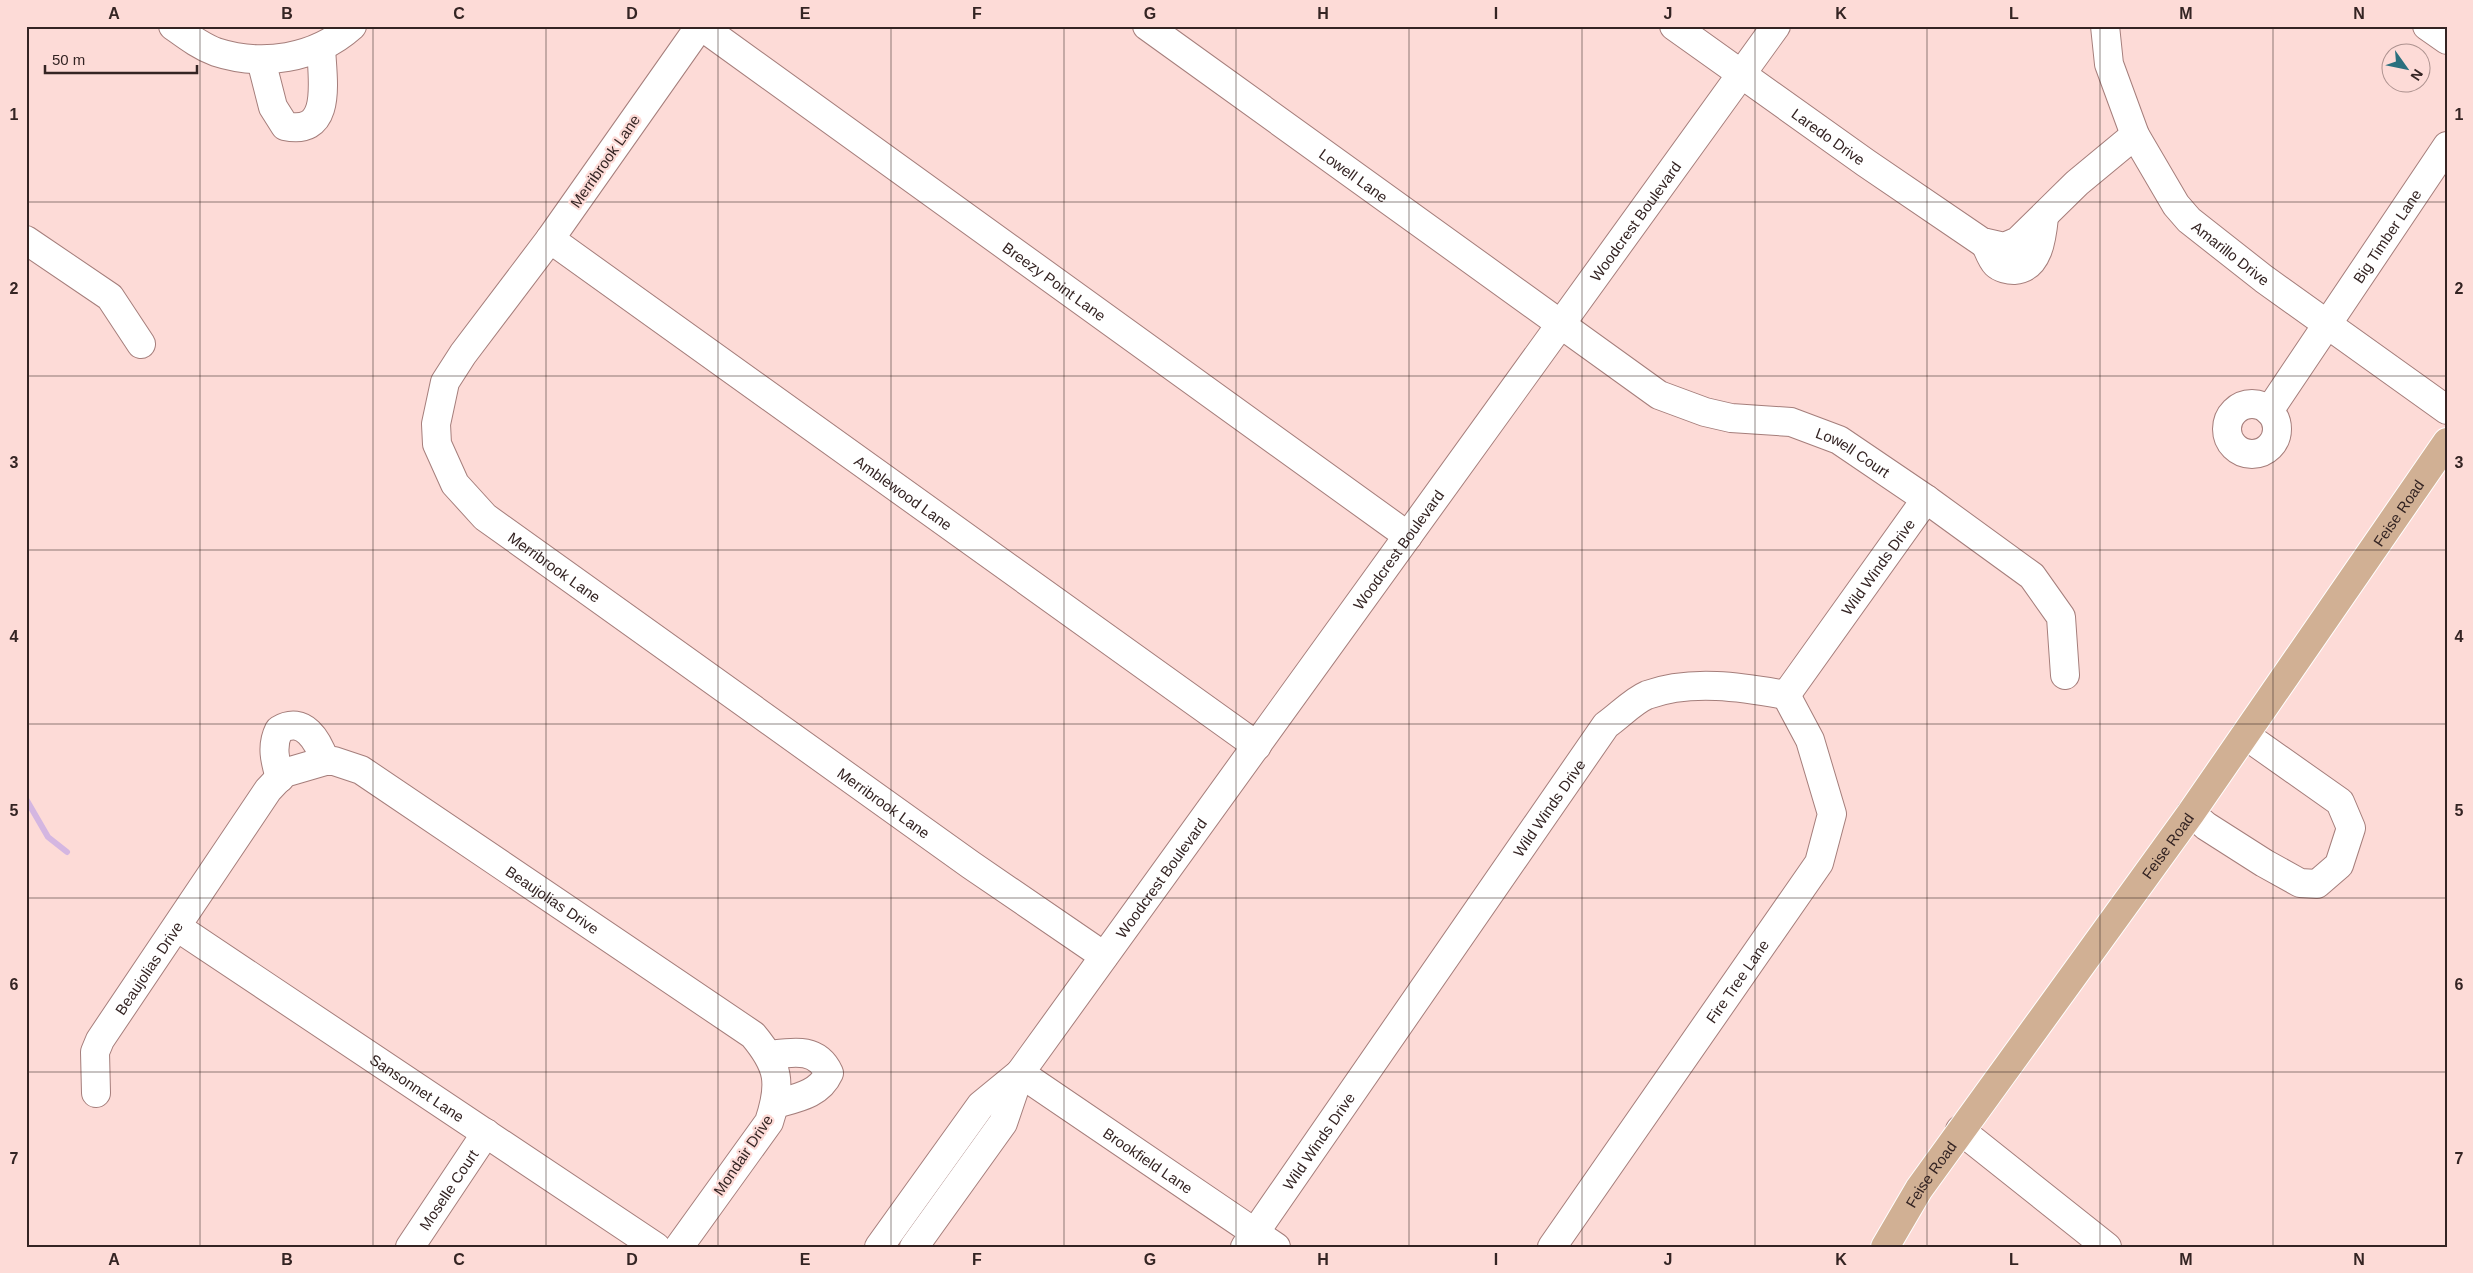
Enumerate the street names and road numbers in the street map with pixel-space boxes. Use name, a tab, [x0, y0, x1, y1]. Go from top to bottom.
street label: Laredo Drive	[1789, 104, 1869, 168]
street label: Merribrook Lane	[567, 111, 643, 211]
street label: Lowell Lane	[1316, 145, 1391, 205]
street label: Woodcrest Boulevard	[1586, 158, 1684, 284]
street label: Big Timber Lane	[2349, 186, 2424, 286]
street label: Amarillo Drive	[2189, 217, 2273, 289]
street label: Breezy Point Lane	[1000, 238, 1109, 324]
street label: Lowell Court	[1814, 424, 1894, 481]
street label: Amblewood Lane	[851, 452, 956, 533]
street label: Feise Road	[2369, 476, 2427, 549]
street label: Woodcrest Boulevard	[1349, 486, 1447, 613]
street label: Wild Winds Drive	[1838, 515, 1918, 618]
street label: Merribrook Lane	[505, 528, 604, 606]
street label: Wild Winds Drive	[1509, 756, 1588, 860]
street label: Merribrook Lane	[834, 764, 933, 841]
street label: Feise Road	[2138, 810, 2197, 882]
street label: Woodcrest Boulevard	[1112, 815, 1210, 941]
street label: Beaujolias Drive	[503, 862, 602, 937]
street label: Beaujolias Drive	[111, 918, 186, 1018]
street label: Fire Tree Lane	[1702, 936, 1772, 1026]
street label: Sansonnet Lane	[367, 1050, 467, 1125]
street label: Wild Winds Drive	[1279, 1089, 1358, 1193]
street label: Mondair Drive	[710, 1112, 776, 1198]
street label: Brookfield Lane	[1100, 1124, 1196, 1196]
street label: Feise Road	[1902, 1138, 1959, 1210]
street label: Moselle Court	[416, 1146, 481, 1233]

